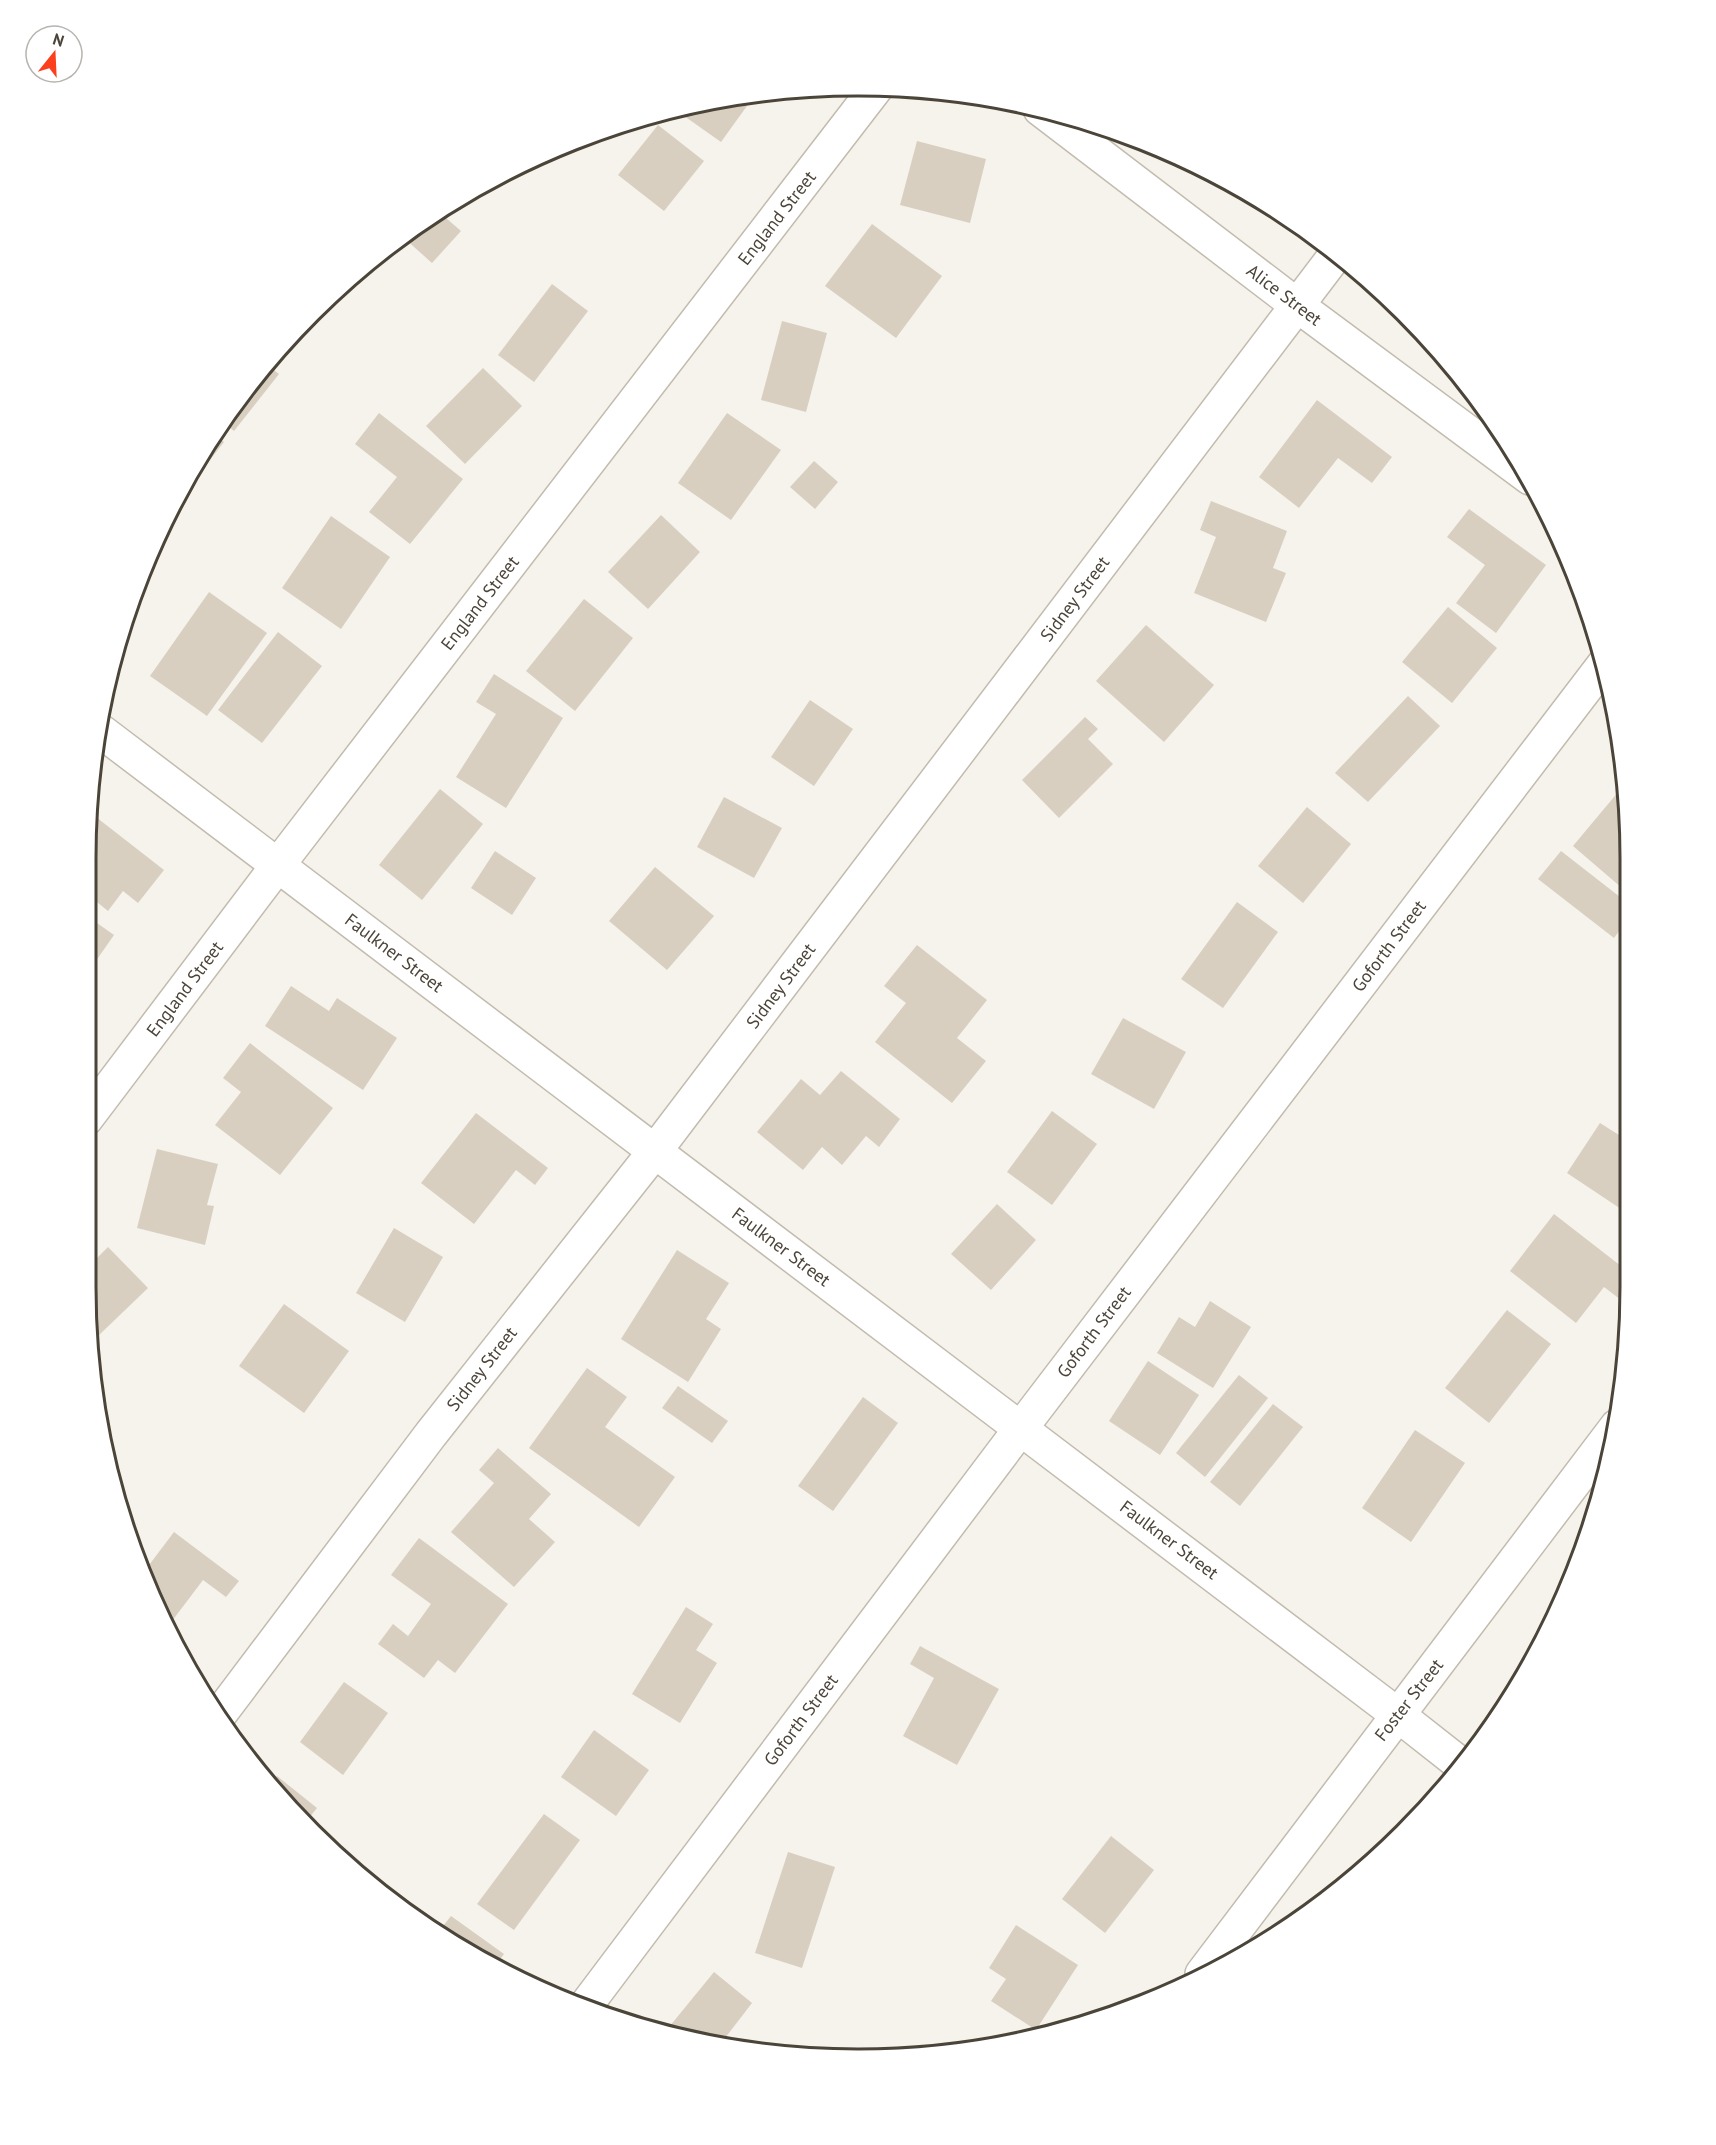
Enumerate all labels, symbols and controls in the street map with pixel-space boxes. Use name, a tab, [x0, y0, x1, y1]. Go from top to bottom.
north arrow	[24, 24, 84, 84]
text: N	[51, 29, 67, 51]
street label: England Street	[733, 166, 821, 270]
street label: Alice Street	[1242, 259, 1326, 330]
street label: England Street	[436, 551, 524, 655]
street label: Sidney Street	[1035, 551, 1114, 646]
street label: Goforth Street	[1347, 895, 1431, 996]
street label: Faulkner Street	[340, 908, 448, 997]
street label: England Street	[141, 936, 228, 1041]
street label: Sidney Street	[741, 938, 820, 1033]
street label: Faulkner Street	[727, 1202, 835, 1291]
street label: Goforth Street	[1052, 1281, 1136, 1382]
street label: Sidney Street	[441, 1322, 522, 1416]
street label: Faulkner Street	[1115, 1495, 1223, 1584]
street label: Foster Street	[1369, 1654, 1448, 1746]
street label: Goforth Street	[759, 1669, 843, 1770]

